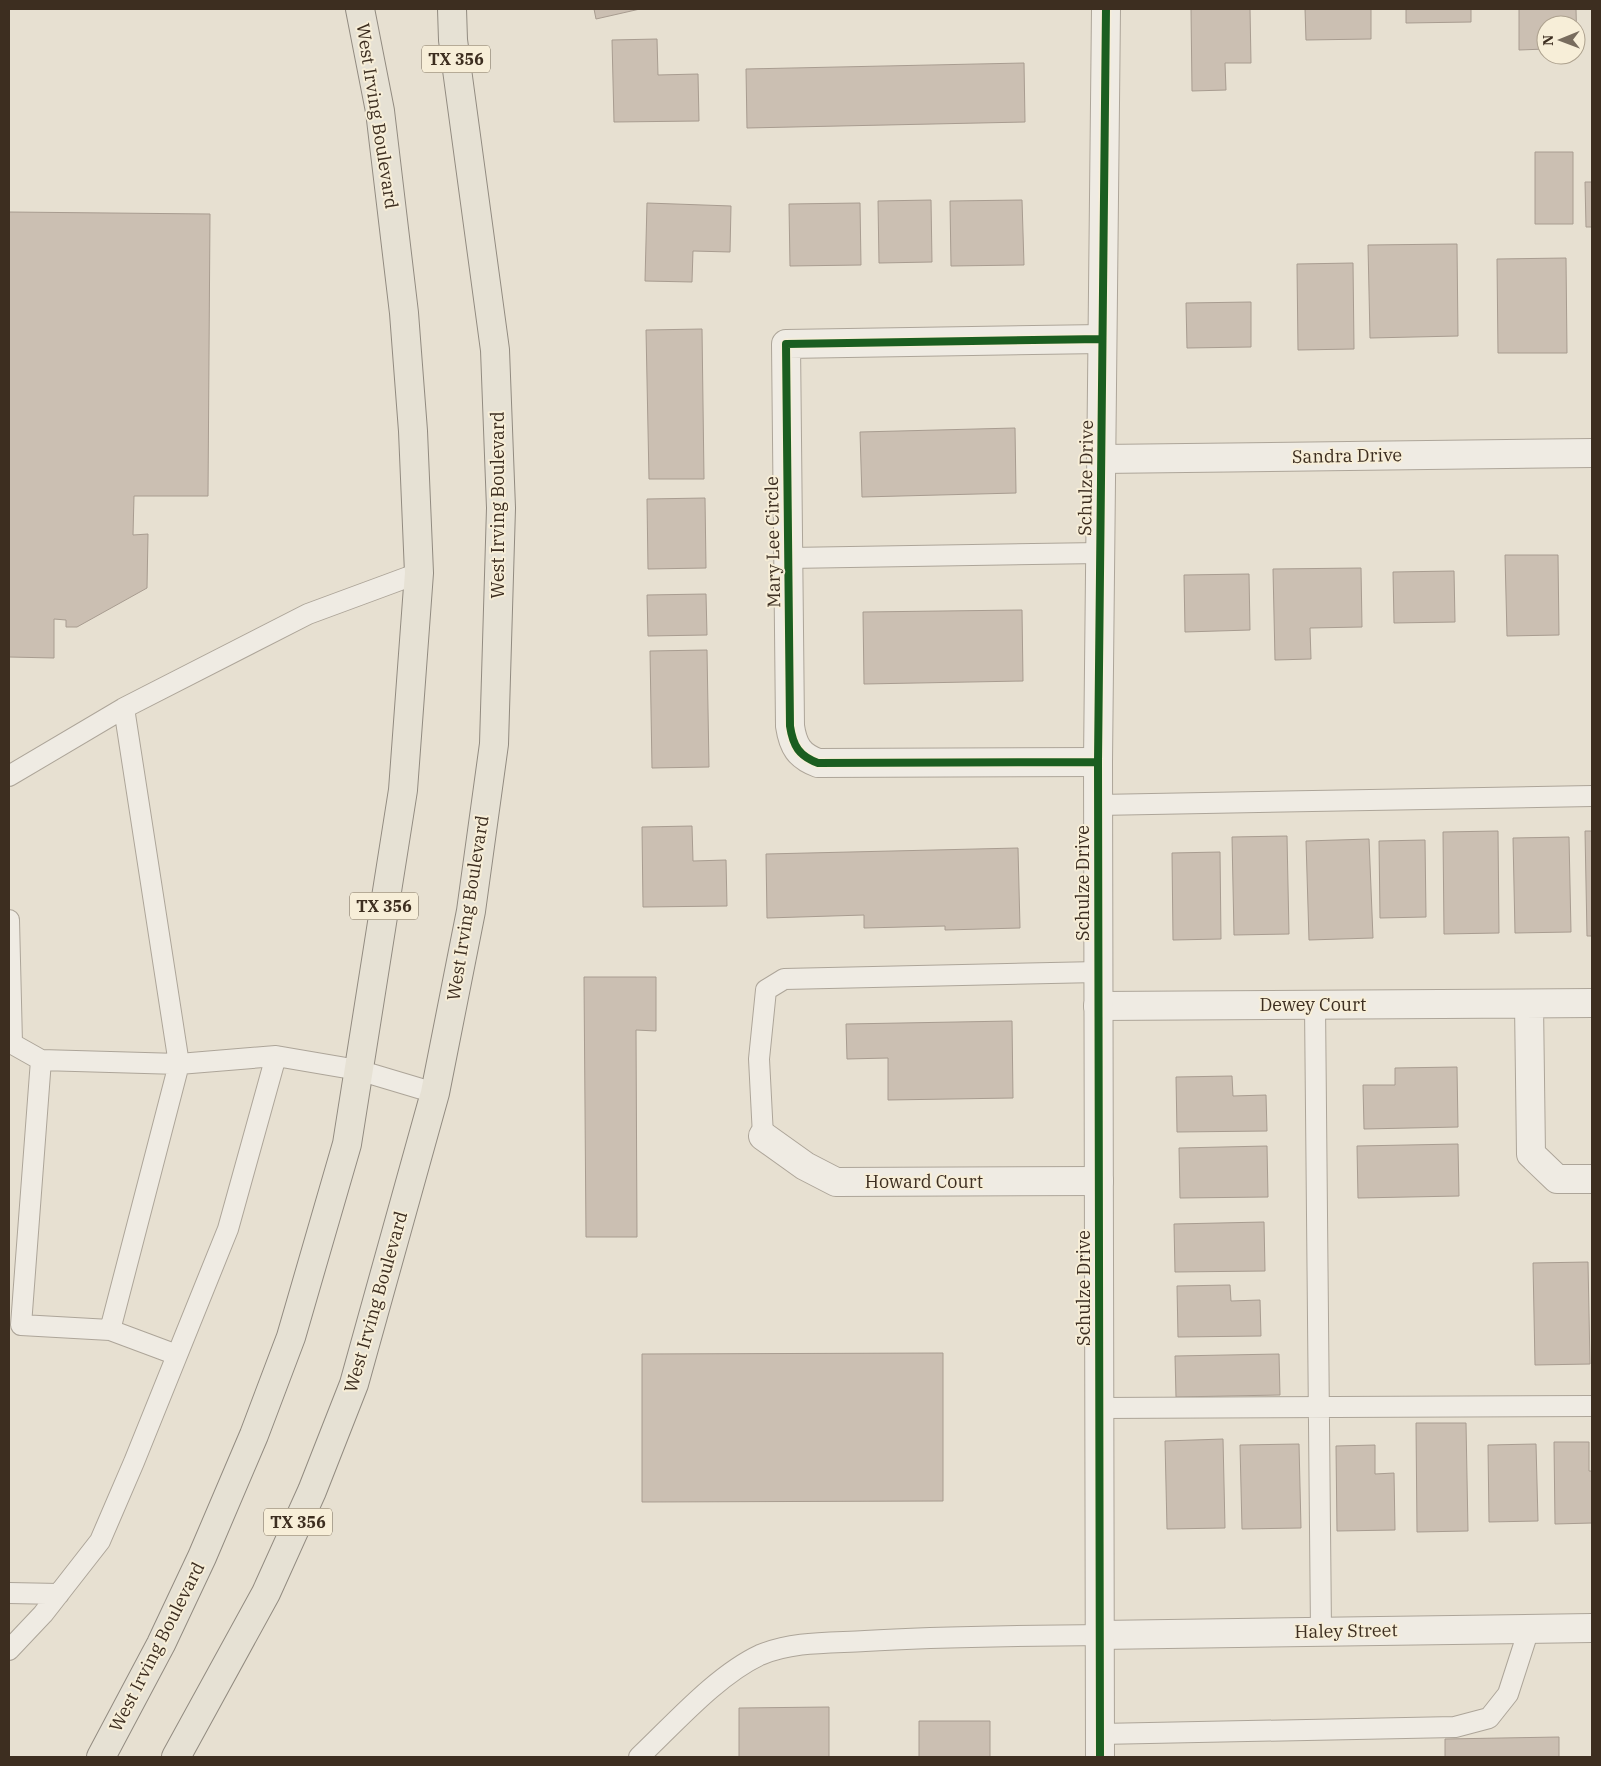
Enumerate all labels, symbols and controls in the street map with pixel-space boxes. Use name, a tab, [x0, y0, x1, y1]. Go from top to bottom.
north arrow	[1536, 15, 1586, 65]
street label: West Irving Boulevard	[351, 22, 404, 210]
text: N	[1539, 35, 1557, 46]
road number: TX 356	[422, 46, 490, 72]
street label: West Irving Boulevard	[486, 411, 509, 599]
street label: Schulze Drive	[1073, 420, 1098, 536]
street label: Sandra Drive	[1292, 443, 1402, 468]
street label: Mary Lee Circle	[760, 476, 785, 608]
street label: West Irving Boulevard	[441, 813, 494, 1002]
street label: Schulze Drive	[1071, 825, 1094, 941]
road number: TX 356	[350, 892, 418, 919]
street label: Dewey Court	[1260, 993, 1366, 1016]
street label: Howard Court	[865, 1170, 983, 1193]
street label: West Irving Boulevard	[339, 1209, 412, 1395]
street label: Schulze Drive	[1072, 1230, 1095, 1346]
road number: TX 356	[264, 1508, 332, 1535]
street label: West Irving Boulevard	[104, 1558, 209, 1736]
street label: Haley Street	[1294, 1618, 1398, 1643]

